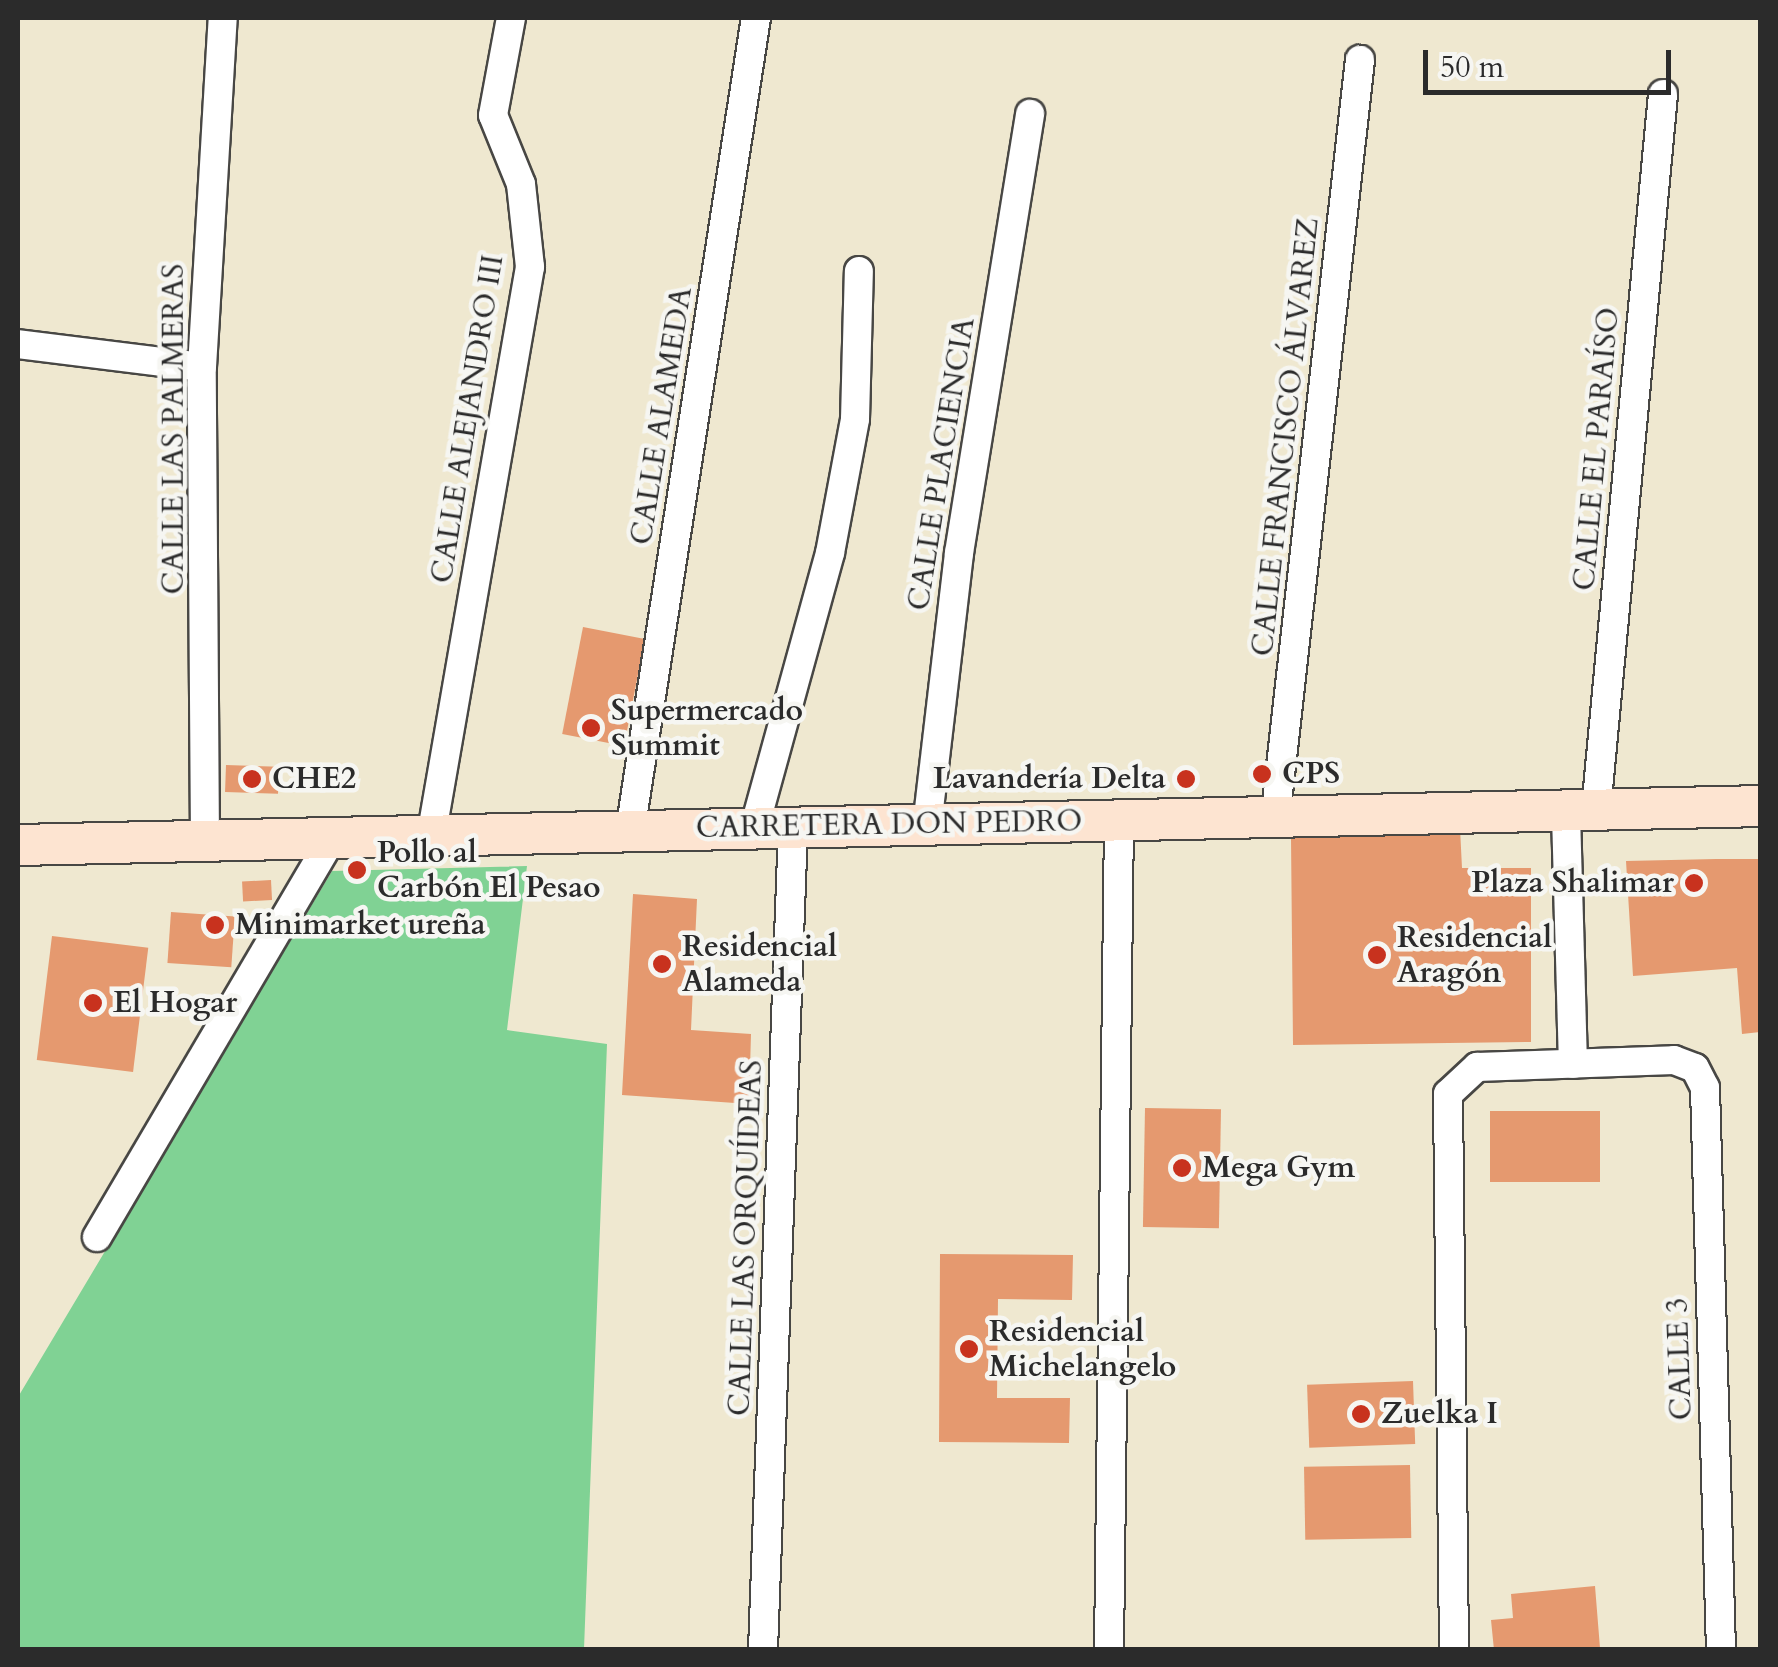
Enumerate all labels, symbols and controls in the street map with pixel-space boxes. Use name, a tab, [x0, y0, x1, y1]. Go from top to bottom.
scale bar	[1428, 30, 1676, 92]
text: 50 m	[1440, 47, 1504, 88]
street label: CALLE FRANCISCO ÁLVAREZ	[1245, 216, 1327, 658]
street label: CALLE ALEJANDRO III	[424, 252, 512, 586]
street label: CALLE LAS PALMERAS	[156, 264, 192, 594]
street label: CALLE ALAMEDA	[624, 285, 700, 547]
street label: CALLE EL PARAÍSO	[1567, 306, 1627, 592]
street label: CALLE PLACIENCIA	[901, 315, 983, 613]
place label: Supermercado Summit	[611, 693, 803, 764]
marker: Supermercado Summit	[580, 717, 602, 739]
place label: CPS	[1282, 756, 1340, 792]
place label: CHE2	[272, 761, 356, 797]
place label: Lavandería Delta	[933, 761, 1166, 797]
marker: CPS	[1251, 763, 1273, 785]
marker: CHE2	[241, 768, 263, 790]
marker: Lavandería Delta	[1175, 768, 1197, 790]
street label: CARRETERA DON PEDRO	[696, 804, 1082, 846]
place label: Pollo al Carbón El Pesao	[377, 835, 601, 906]
marker: Pollo al Carbón El Pesao	[346, 859, 368, 881]
place label: Plaza Shalimar	[1471, 865, 1674, 901]
marker: Plaza Shalimar	[1683, 872, 1705, 894]
place label: Minimarket ureña	[235, 907, 486, 943]
marker: Minimarket ureña	[204, 914, 226, 936]
place label: Residencial Aragón	[1397, 920, 1552, 990]
place label: Residencial Alameda	[682, 929, 837, 1000]
marker: Residencial Aragón	[1366, 944, 1388, 966]
marker: Residencial Alameda	[651, 953, 673, 975]
place label: El Hogar	[113, 985, 237, 1021]
marker: El Hogar	[82, 992, 104, 1014]
street label: CALLE LAS ORQUÍDEAS	[722, 1059, 770, 1417]
place label: Mega Gym	[1202, 1150, 1355, 1186]
marker: Mega Gym	[1171, 1157, 1193, 1179]
street label: CALLE 3	[1660, 1297, 1700, 1421]
place label: Residencial Michelangelo	[989, 1314, 1176, 1384]
marker: Residencial Michelangelo	[958, 1338, 980, 1360]
place label: Zuelka I	[1381, 1396, 1498, 1432]
marker: Zuelka I	[1350, 1403, 1372, 1425]

